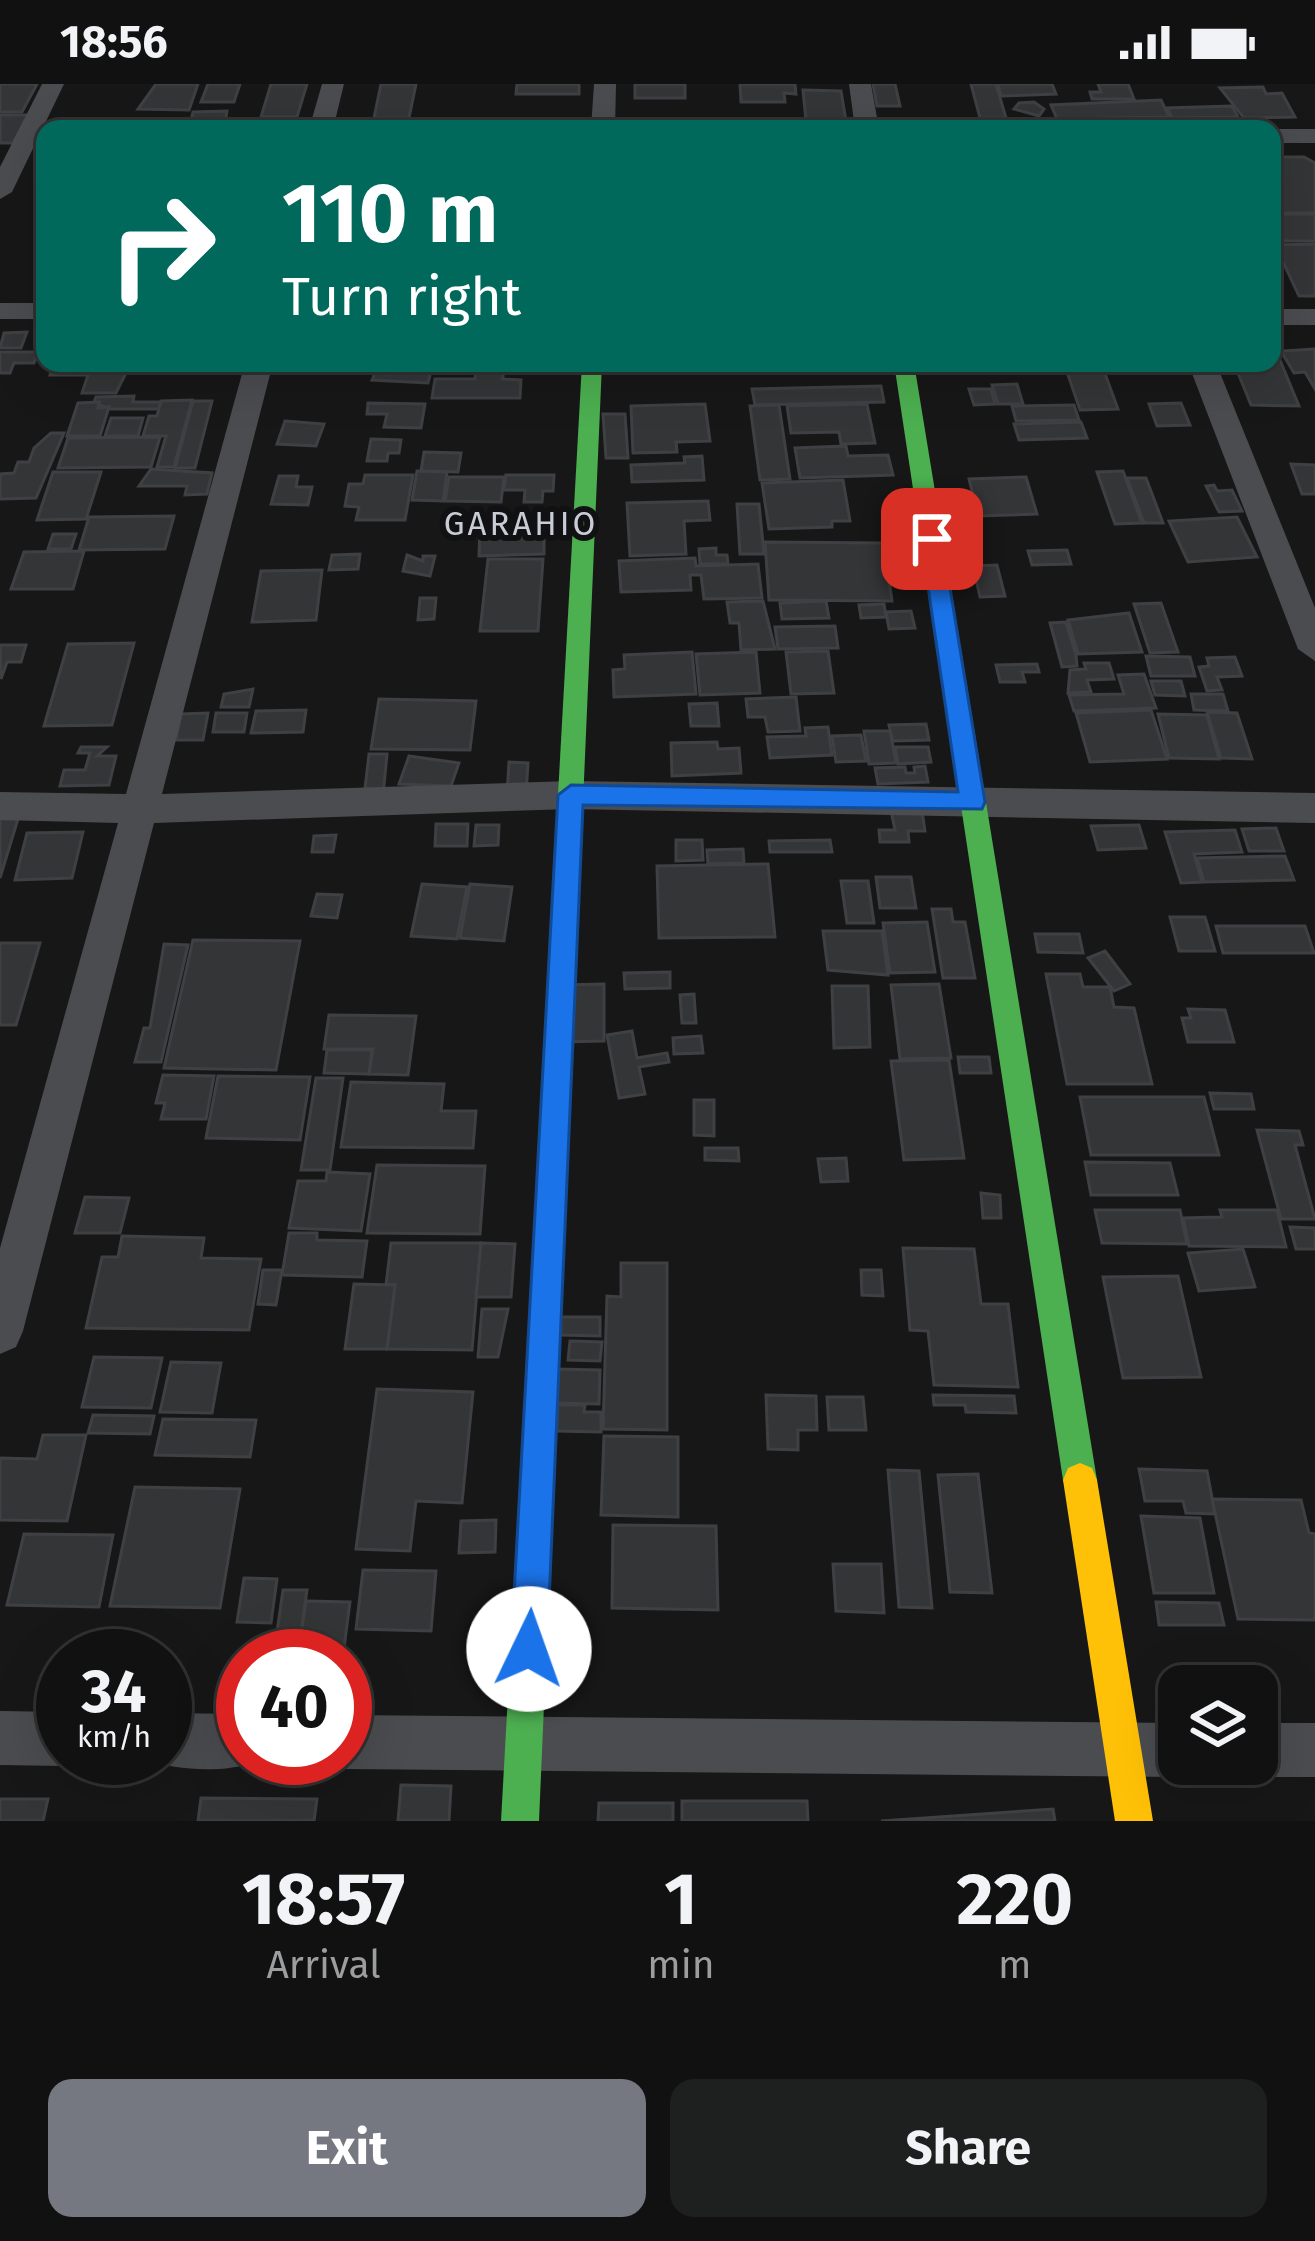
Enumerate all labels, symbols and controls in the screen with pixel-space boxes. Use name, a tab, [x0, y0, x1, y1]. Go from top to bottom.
text: 18:56	[60, 15, 168, 69]
text: 110 m	[282, 163, 498, 264]
icon: right	[84, 168, 240, 324]
text: Turn right	[282, 265, 521, 329]
pin	[881, 488, 983, 590]
district label: GARAHIO	[444, 504, 598, 544]
icon: arrive	[899, 506, 965, 572]
position arrow	[466, 1586, 592, 1712]
speed limit sign: 40	[216, 1629, 372, 1785]
text: 34	[82, 1656, 146, 1728]
map controls	[1158, 1665, 1278, 1785]
button: layers	[1158, 1665, 1278, 1785]
text: km/h	[77, 1719, 151, 1755]
text: 18:57	[242, 1857, 405, 1943]
text: 1	[664, 1857, 698, 1943]
text: 220	[956, 1857, 1073, 1943]
text: Arrival	[266, 1942, 381, 1988]
text: min	[647, 1942, 715, 1988]
text: m	[998, 1942, 1031, 1988]
button: Exit	[48, 2079, 646, 2217]
button: Share	[670, 2079, 1267, 2217]

